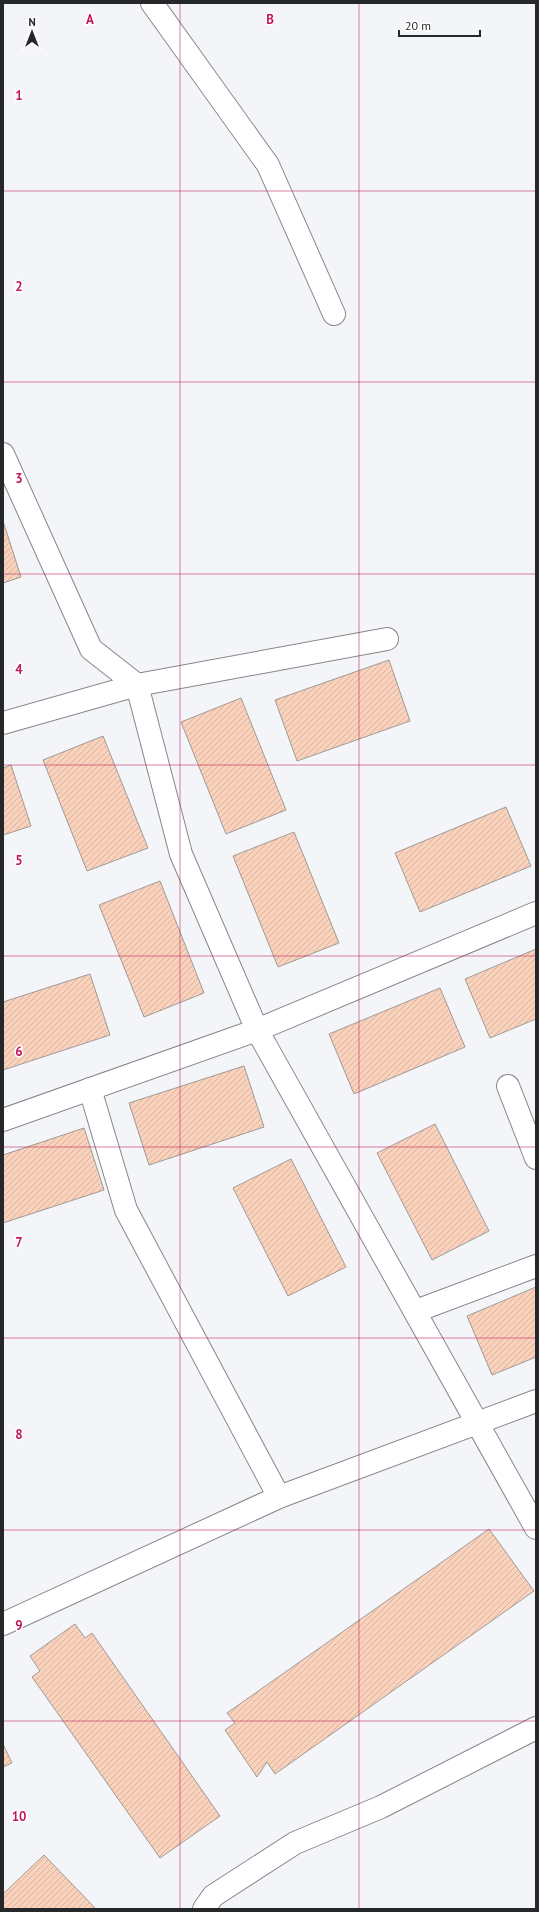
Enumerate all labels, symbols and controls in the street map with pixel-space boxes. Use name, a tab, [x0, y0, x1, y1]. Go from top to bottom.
text: A	[86, 11, 94, 28]
text: B	[266, 11, 274, 28]
north arrow	[12, 12, 52, 52]
scale bar	[399, 12, 480, 38]
text: N	[28, 15, 36, 29]
text: 20 m	[405, 18, 431, 33]
text: 1	[15, 87, 23, 104]
text: 2	[15, 278, 23, 295]
text: 3	[15, 470, 23, 487]
text: 4	[15, 661, 23, 678]
text: 5	[15, 852, 23, 869]
text: 6	[15, 1043, 23, 1060]
text: 7	[15, 1234, 23, 1251]
text: 8	[15, 1426, 23, 1443]
text: 9	[15, 1617, 23, 1634]
text: 10	[12, 1808, 26, 1825]

